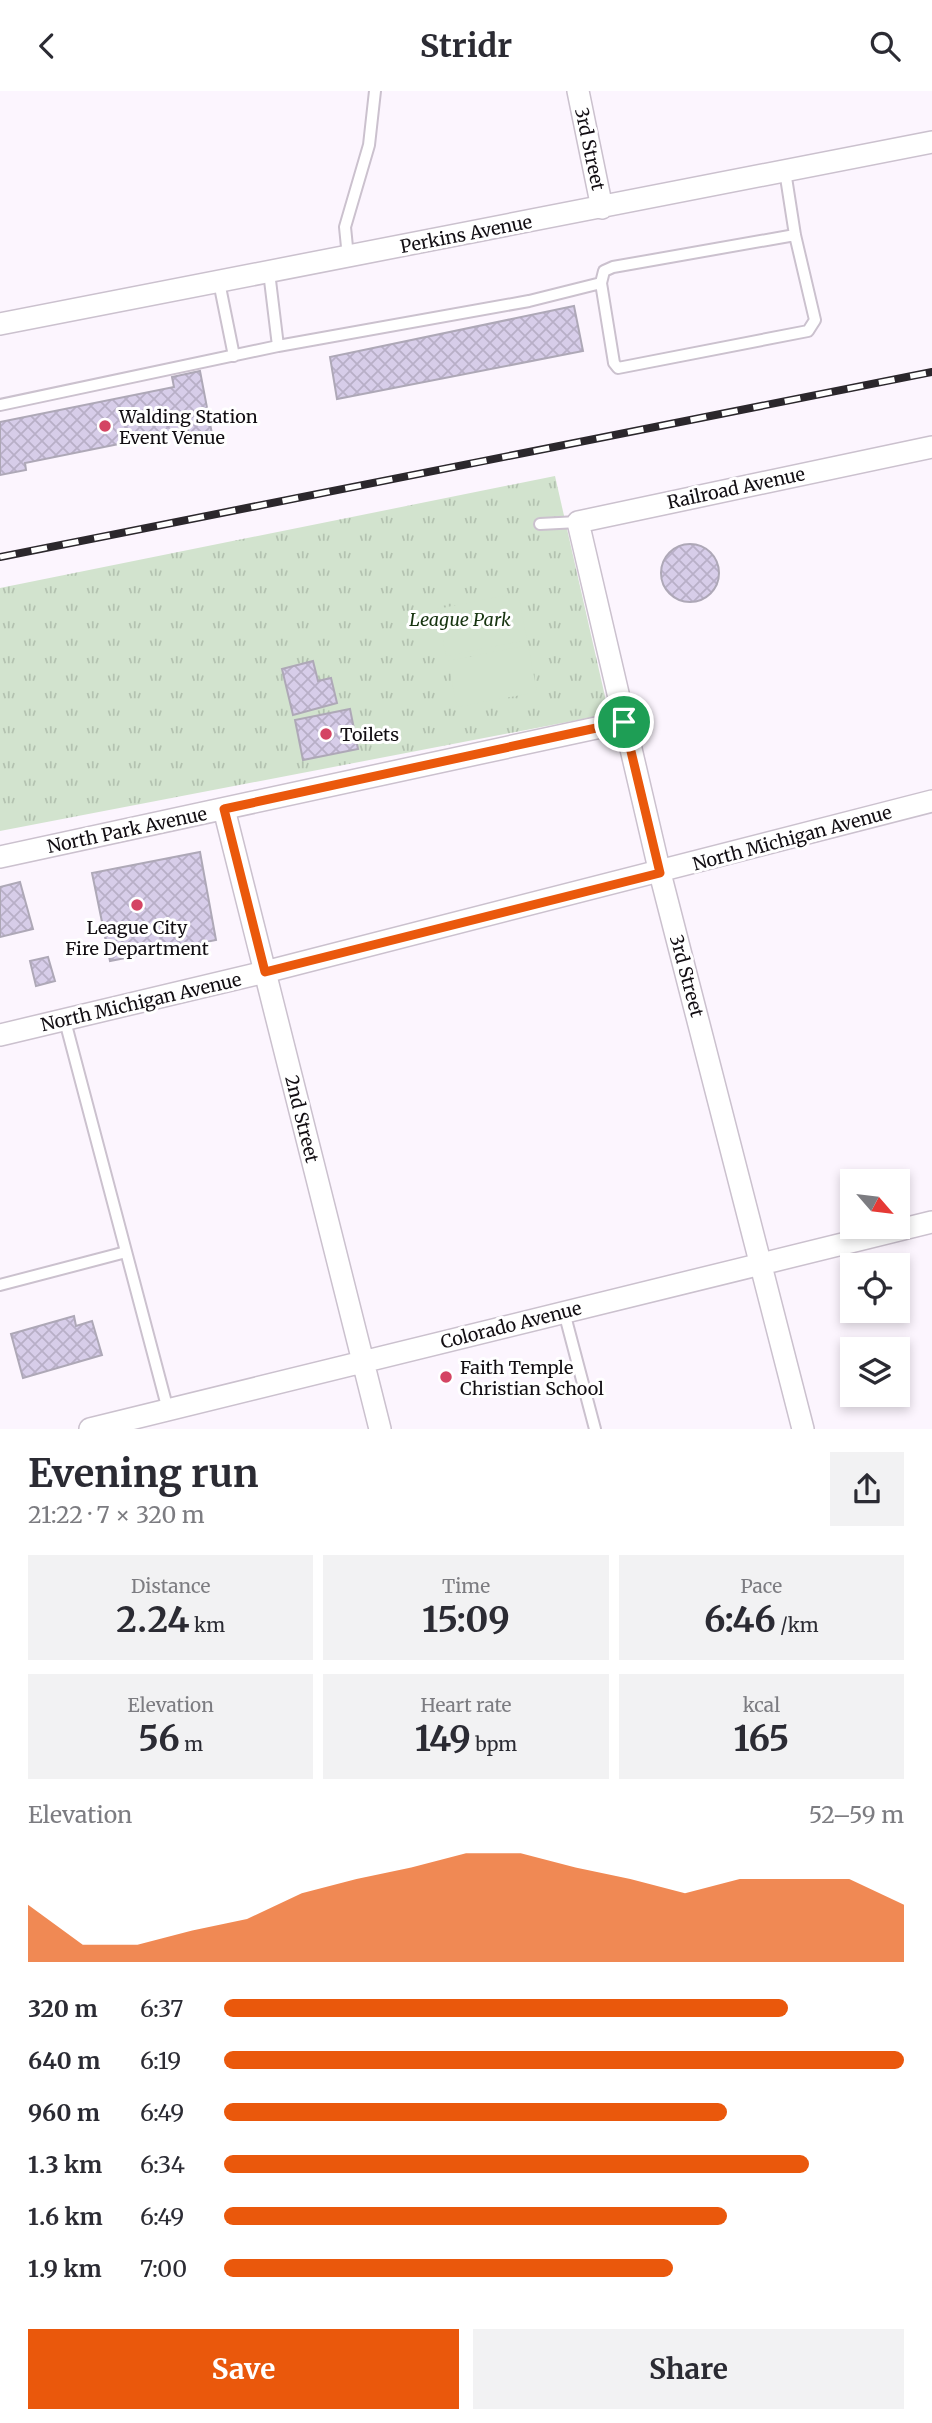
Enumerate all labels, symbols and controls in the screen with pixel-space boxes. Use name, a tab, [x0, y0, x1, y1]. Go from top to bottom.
text: Stridr	[420, 26, 512, 66]
icon: back	[28, 27, 66, 65]
icon: search	[866, 27, 904, 65]
street label: 3rd Street	[570, 105, 610, 193]
street label: Perkins Avenue	[398, 210, 534, 258]
place label: Walding Station Event Venue	[118, 405, 258, 449]
marker: Walding Station Event Venue	[97, 418, 113, 434]
street label: Railroad Avenue	[665, 462, 807, 514]
park label: League Park	[409, 608, 511, 631]
pin	[594, 692, 654, 752]
icon: arrive	[605, 703, 643, 741]
place label: Toilets	[340, 723, 399, 746]
marker: Toilets	[318, 726, 334, 742]
street label: North Michigan Avenue	[690, 800, 894, 876]
street label: North Park Avenue	[45, 802, 209, 858]
marker: League City Fire Department	[129, 897, 145, 913]
place label: League City Fire Department	[65, 916, 209, 960]
street label: 3rd Street	[665, 932, 709, 1020]
street label: North Michigan Avenue	[38, 968, 244, 1036]
street label: 2nd Street	[280, 1073, 324, 1165]
north arrow	[840, 1169, 910, 1239]
map controls	[840, 1169, 910, 1407]
button: locate	[840, 1253, 910, 1323]
street label: Colorado Avenue	[438, 1296, 584, 1354]
button: layers	[840, 1337, 910, 1407]
place label: Faith Temple Christian School	[460, 1356, 604, 1400]
marker: Faith Temple Christian School	[438, 1369, 454, 1385]
text: Evening run	[28, 1450, 259, 1497]
button: share	[830, 1452, 904, 1526]
text: 21:22 · 7 × 320 m	[28, 1500, 205, 1529]
text: Distance	[131, 1574, 210, 1598]
text: Time	[442, 1574, 490, 1598]
text: Pace	[741, 1574, 782, 1598]
text: 2.24	[116, 1598, 190, 1642]
text: 15:09	[422, 1598, 510, 1642]
text: 6:46	[704, 1598, 776, 1642]
text: km	[190, 1613, 225, 1637]
text: /km	[776, 1613, 819, 1637]
text: Elevation	[128, 1693, 214, 1717]
text: Heart rate	[421, 1693, 511, 1717]
text: kcal	[743, 1693, 780, 1717]
text: 56	[138, 1717, 180, 1761]
text: 149	[415, 1717, 471, 1761]
text: 165	[734, 1717, 789, 1761]
text: m	[180, 1732, 203, 1756]
text: bpm	[471, 1732, 517, 1756]
text: Elevation	[28, 1800, 132, 1829]
text: 52–59 m	[809, 1800, 904, 1829]
text: 320 m	[28, 1994, 98, 2023]
text: 6:37	[140, 1994, 183, 2023]
text: 640 m	[28, 2046, 100, 2075]
text: 6:19	[140, 2046, 181, 2075]
text: 960 m	[28, 2098, 100, 2127]
text: 6:49	[140, 2098, 184, 2127]
text: 1.3 km	[28, 2150, 102, 2179]
text: 6:34	[140, 2150, 185, 2179]
text: 1.6 km	[28, 2202, 103, 2231]
text: 6:49	[140, 2202, 184, 2231]
text: 1.9 km	[28, 2254, 102, 2283]
text: 7:00	[140, 2254, 187, 2283]
button: Save	[28, 2329, 459, 2409]
button: Share	[473, 2329, 904, 2409]

